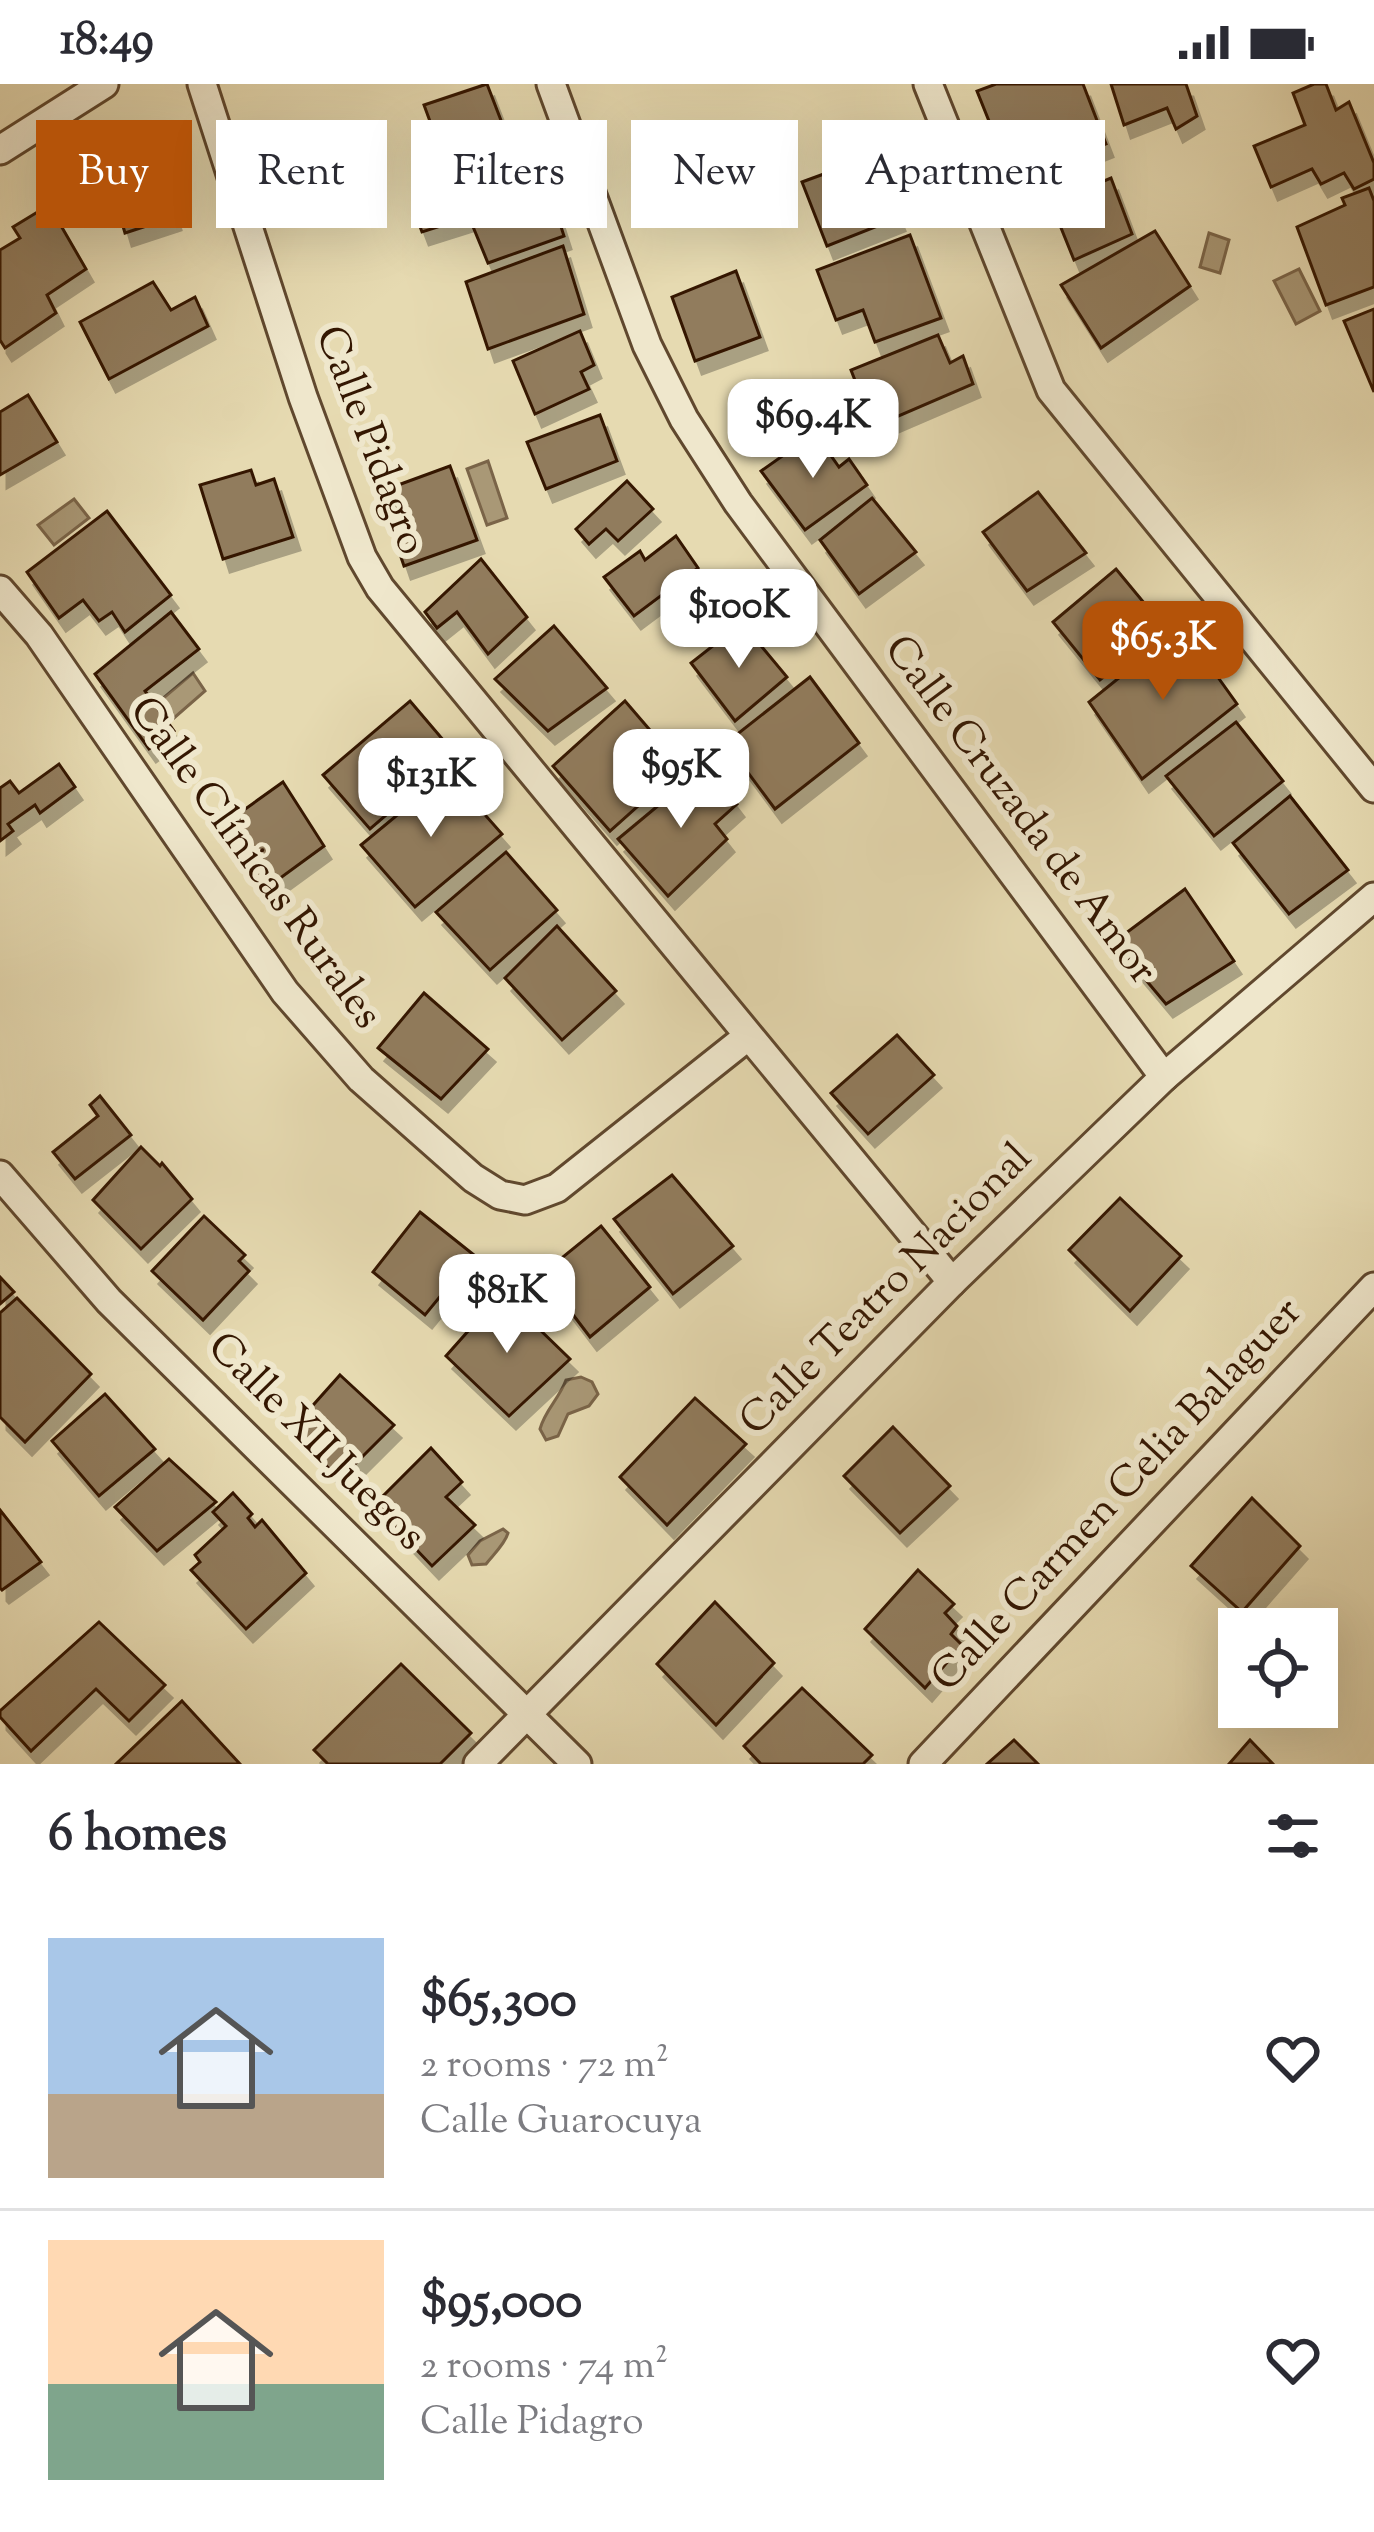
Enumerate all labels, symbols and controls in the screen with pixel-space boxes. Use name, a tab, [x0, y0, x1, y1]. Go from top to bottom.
text: 18:49	[60, 10, 154, 75]
chip: Buy	[36, 120, 192, 228]
chip: Rent	[216, 120, 387, 228]
chip: Filters	[411, 120, 607, 228]
chip: New	[631, 120, 798, 228]
chip: Apartment	[822, 120, 1105, 228]
street label: Calle Pidagro	[298, 318, 440, 564]
pin: $69.4K	[715, 379, 911, 481]
text: $69.4K	[755, 390, 871, 446]
pin: $100K	[655, 569, 823, 671]
text: $100K	[687, 580, 791, 636]
pin: $65.3K	[1065, 601, 1261, 703]
text: $65.3K	[1109, 612, 1217, 668]
street label: Calle Cruzada de Amor	[868, 624, 1170, 998]
street label: Calle Clínicas Rurales	[113, 686, 395, 1042]
pin: $95K	[610, 729, 752, 831]
pin: $131K	[347, 738, 515, 840]
text: $95K	[640, 740, 722, 796]
text: $131K	[385, 749, 477, 805]
street label: Calle Teatro Nacional	[727, 1131, 1047, 1451]
pin: $81K	[436, 1254, 578, 1356]
text: $81K	[466, 1265, 548, 1321]
street label: Calle Carmen Celia Balaguer	[919, 1285, 1317, 1707]
street label: Calle XII Juegos	[192, 1320, 438, 1566]
map controls	[1218, 1608, 1338, 1728]
button: locate	[1218, 1608, 1338, 1728]
text: 6 homes	[48, 1800, 227, 1873]
icon: filters	[1260, 1803, 1326, 1869]
text: $65,300	[420, 1966, 577, 2039]
icon: home	[144, 1986, 288, 2130]
icon: heart	[1260, 2025, 1326, 2091]
text: 2 rooms · 72 m²	[420, 2039, 669, 2095]
text: Calle Guarocuya	[420, 2095, 702, 2151]
text: $95,000	[420, 2267, 582, 2340]
icon: home	[144, 2288, 288, 2432]
icon: heart	[1260, 2327, 1326, 2393]
text: 2 rooms · 74 m²	[420, 2340, 668, 2396]
text: Calle Pidagro	[420, 2396, 644, 2452]

